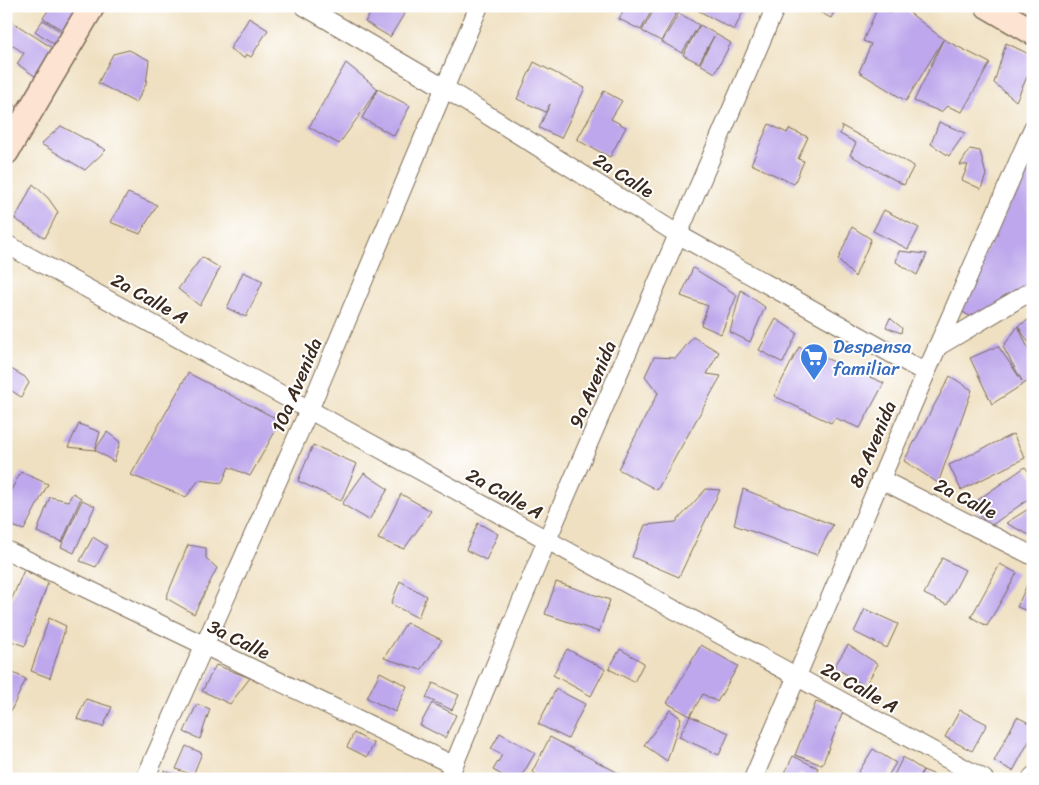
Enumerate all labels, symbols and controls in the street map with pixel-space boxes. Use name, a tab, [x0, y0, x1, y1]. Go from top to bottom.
street label: 2a Calle	[587, 144, 661, 207]
street label: 2a Calle A	[105, 264, 195, 333]
place label: Despensa familiar	[833, 330, 912, 385]
street label: 10a Avenida	[262, 332, 332, 438]
street label: 9a Avenida	[559, 335, 626, 433]
supermarket icon: Despensa familiar	[799, 342, 829, 381]
street label: 8a Avenida	[839, 395, 906, 493]
street label: 2a Calle A	[460, 459, 550, 528]
street label: 2a Calle	[929, 469, 1003, 528]
street label: 3a Calle	[202, 610, 276, 669]
street label: 2a Calle A	[815, 653, 905, 722]

